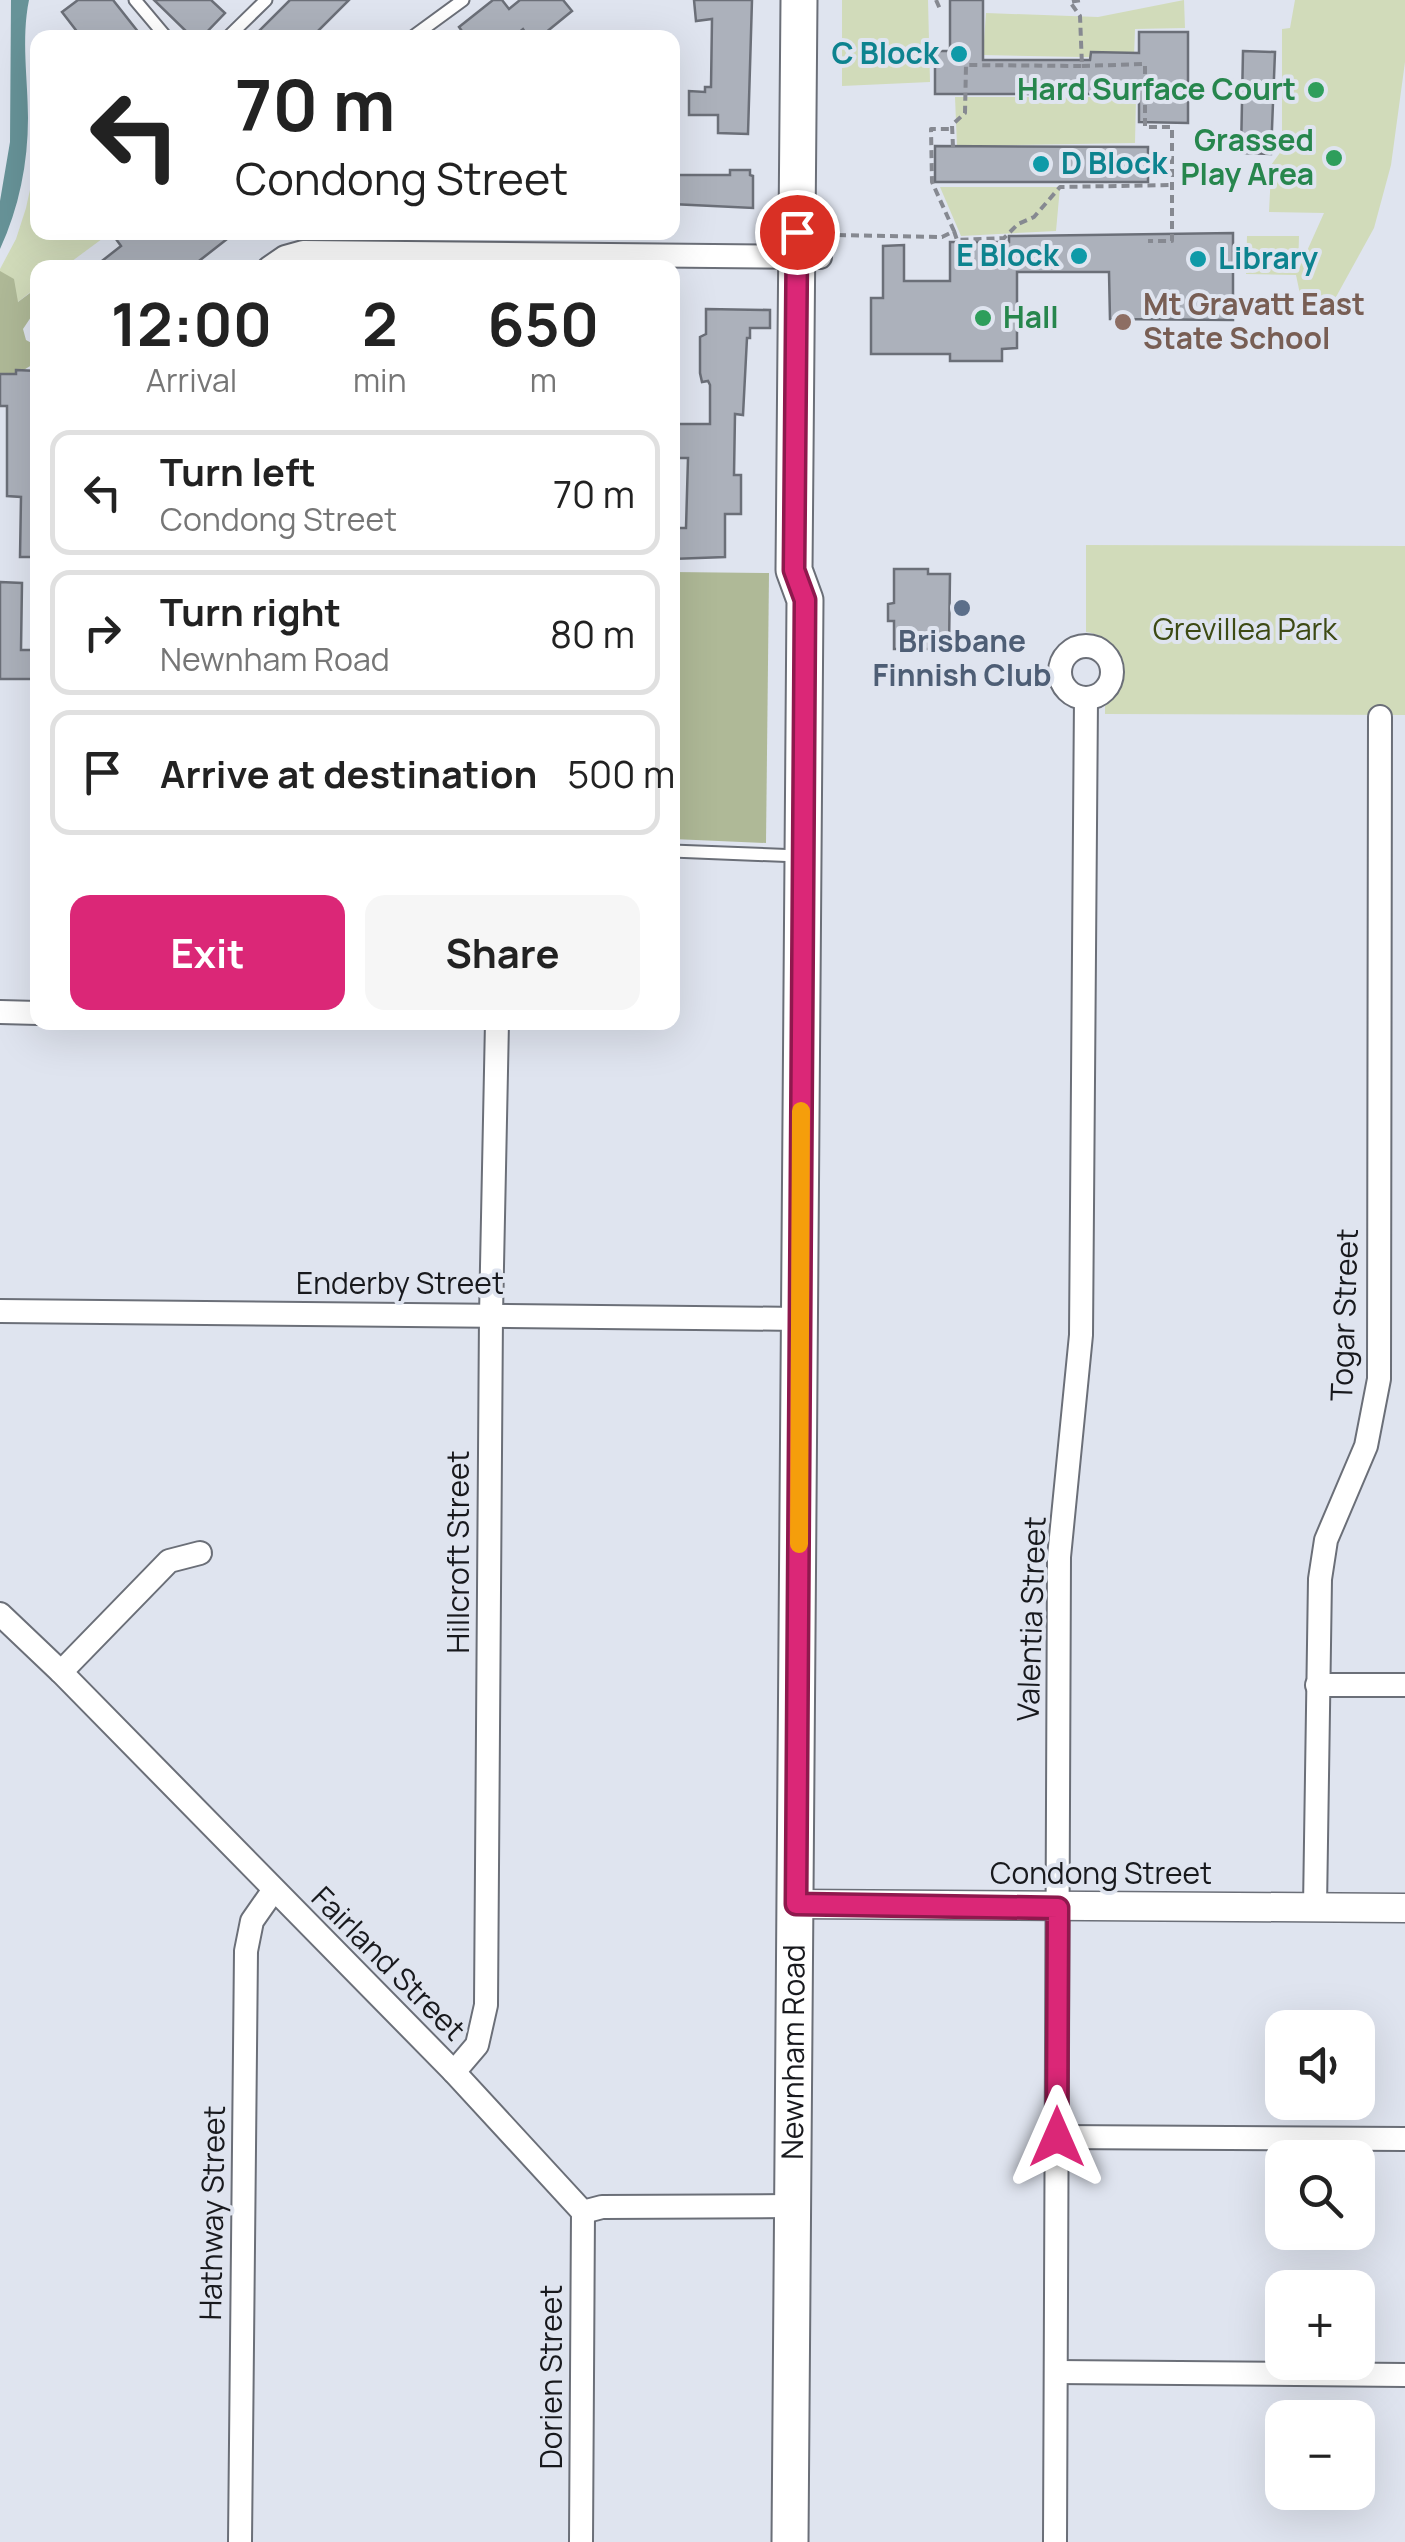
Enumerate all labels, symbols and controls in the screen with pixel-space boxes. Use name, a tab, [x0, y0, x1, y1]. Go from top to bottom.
place label: C Block	[832, 32, 940, 73]
marker: C Block	[948, 43, 970, 65]
text: 70 m	[235, 56, 395, 152]
place label: Hard Surface Court	[1017, 68, 1296, 109]
icon: left	[70, 70, 200, 200]
marker: Hard Surface Court	[1305, 79, 1327, 101]
place label: Grassed Play Area	[1180, 119, 1314, 194]
place label: D Block	[1061, 142, 1168, 183]
text: Condong Street	[235, 147, 568, 209]
marker: Grassed Play Area	[1323, 147, 1345, 169]
marker: D Block	[1030, 153, 1052, 175]
pin	[755, 190, 840, 275]
icon: arrive	[770, 205, 825, 260]
place label: E Block	[956, 234, 1060, 275]
place label: Library	[1218, 237, 1318, 278]
marker: E Block	[1068, 245, 1090, 267]
marker: Library	[1187, 248, 1209, 270]
text: 12:00	[111, 282, 272, 364]
text: 2	[362, 282, 398, 364]
text: 650	[487, 282, 599, 364]
place label: Mt Gravatt East State School	[1143, 283, 1365, 358]
place label: Hall	[1003, 296, 1059, 337]
marker: Hall	[972, 307, 994, 329]
marker: Mt Gravatt East State School	[1112, 311, 1134, 333]
text: Arrival	[146, 358, 237, 402]
text: min	[353, 358, 407, 402]
text: m	[530, 358, 557, 402]
text: Turn left	[160, 445, 316, 497]
icon: left	[75, 465, 130, 520]
text: 70 m	[553, 467, 635, 519]
text: Condong Street	[160, 497, 397, 541]
text: Turn right	[160, 585, 341, 637]
marker: Brisbane Finnish Club	[951, 597, 973, 619]
icon: right	[75, 605, 130, 660]
text: 80 m	[550, 607, 635, 659]
park label: Grevillea Park	[1153, 608, 1338, 649]
place label: Brisbane Finnish Club	[873, 620, 1051, 695]
text: Newnham Road	[160, 637, 390, 681]
icon: arrive	[75, 745, 130, 800]
text: Arrive at destination	[160, 747, 537, 799]
text: 500 m	[567, 747, 675, 799]
button: Exit	[70, 895, 345, 1010]
button: Share	[365, 895, 640, 1010]
street label: Togar Street	[1320, 1228, 1367, 1402]
street label: Enderby Street	[296, 1262, 504, 1303]
street label: Hillcroft Street	[437, 1450, 478, 1654]
street label: Valentia Street	[1006, 1516, 1055, 1722]
street label: Condong Street	[990, 1852, 1212, 1893]
street label: Fairland Street	[303, 1877, 475, 2049]
street label: Newnham Road	[771, 1944, 814, 2160]
map controls	[1265, 2010, 1375, 2510]
button: sound	[1265, 2010, 1375, 2120]
position arrow	[1005, 2085, 1109, 2189]
street label: Hathway Street	[189, 2105, 234, 2321]
button: search	[1265, 2140, 1375, 2250]
button: +	[1265, 2270, 1375, 2380]
street label: Dorien Street	[530, 2285, 571, 2469]
button: −	[1265, 2400, 1375, 2510]

